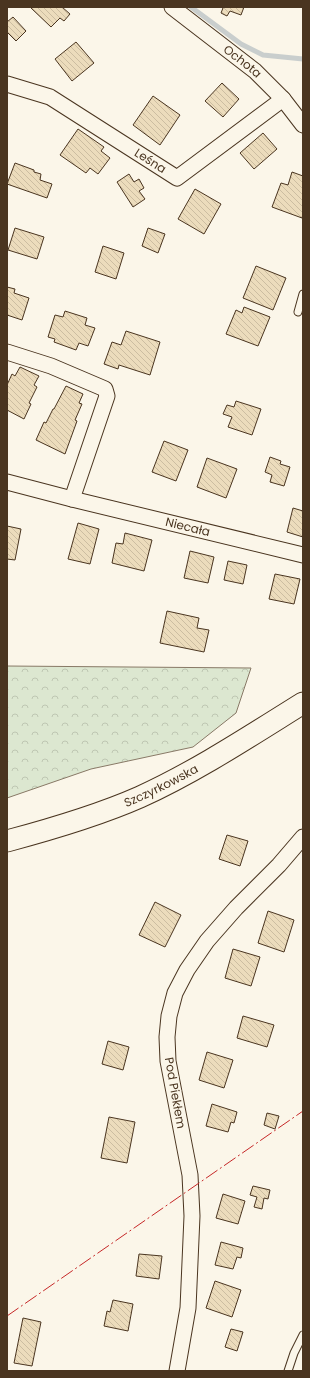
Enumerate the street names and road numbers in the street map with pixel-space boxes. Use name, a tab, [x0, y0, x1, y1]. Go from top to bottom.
street label: Ochota	[220, 41, 266, 81]
street label: Leśna	[131, 144, 170, 177]
street label: Niecała	[164, 513, 212, 540]
street label: Szczyrkowska	[121, 760, 201, 811]
street label: Pod Piekłem	[161, 1056, 190, 1130]

